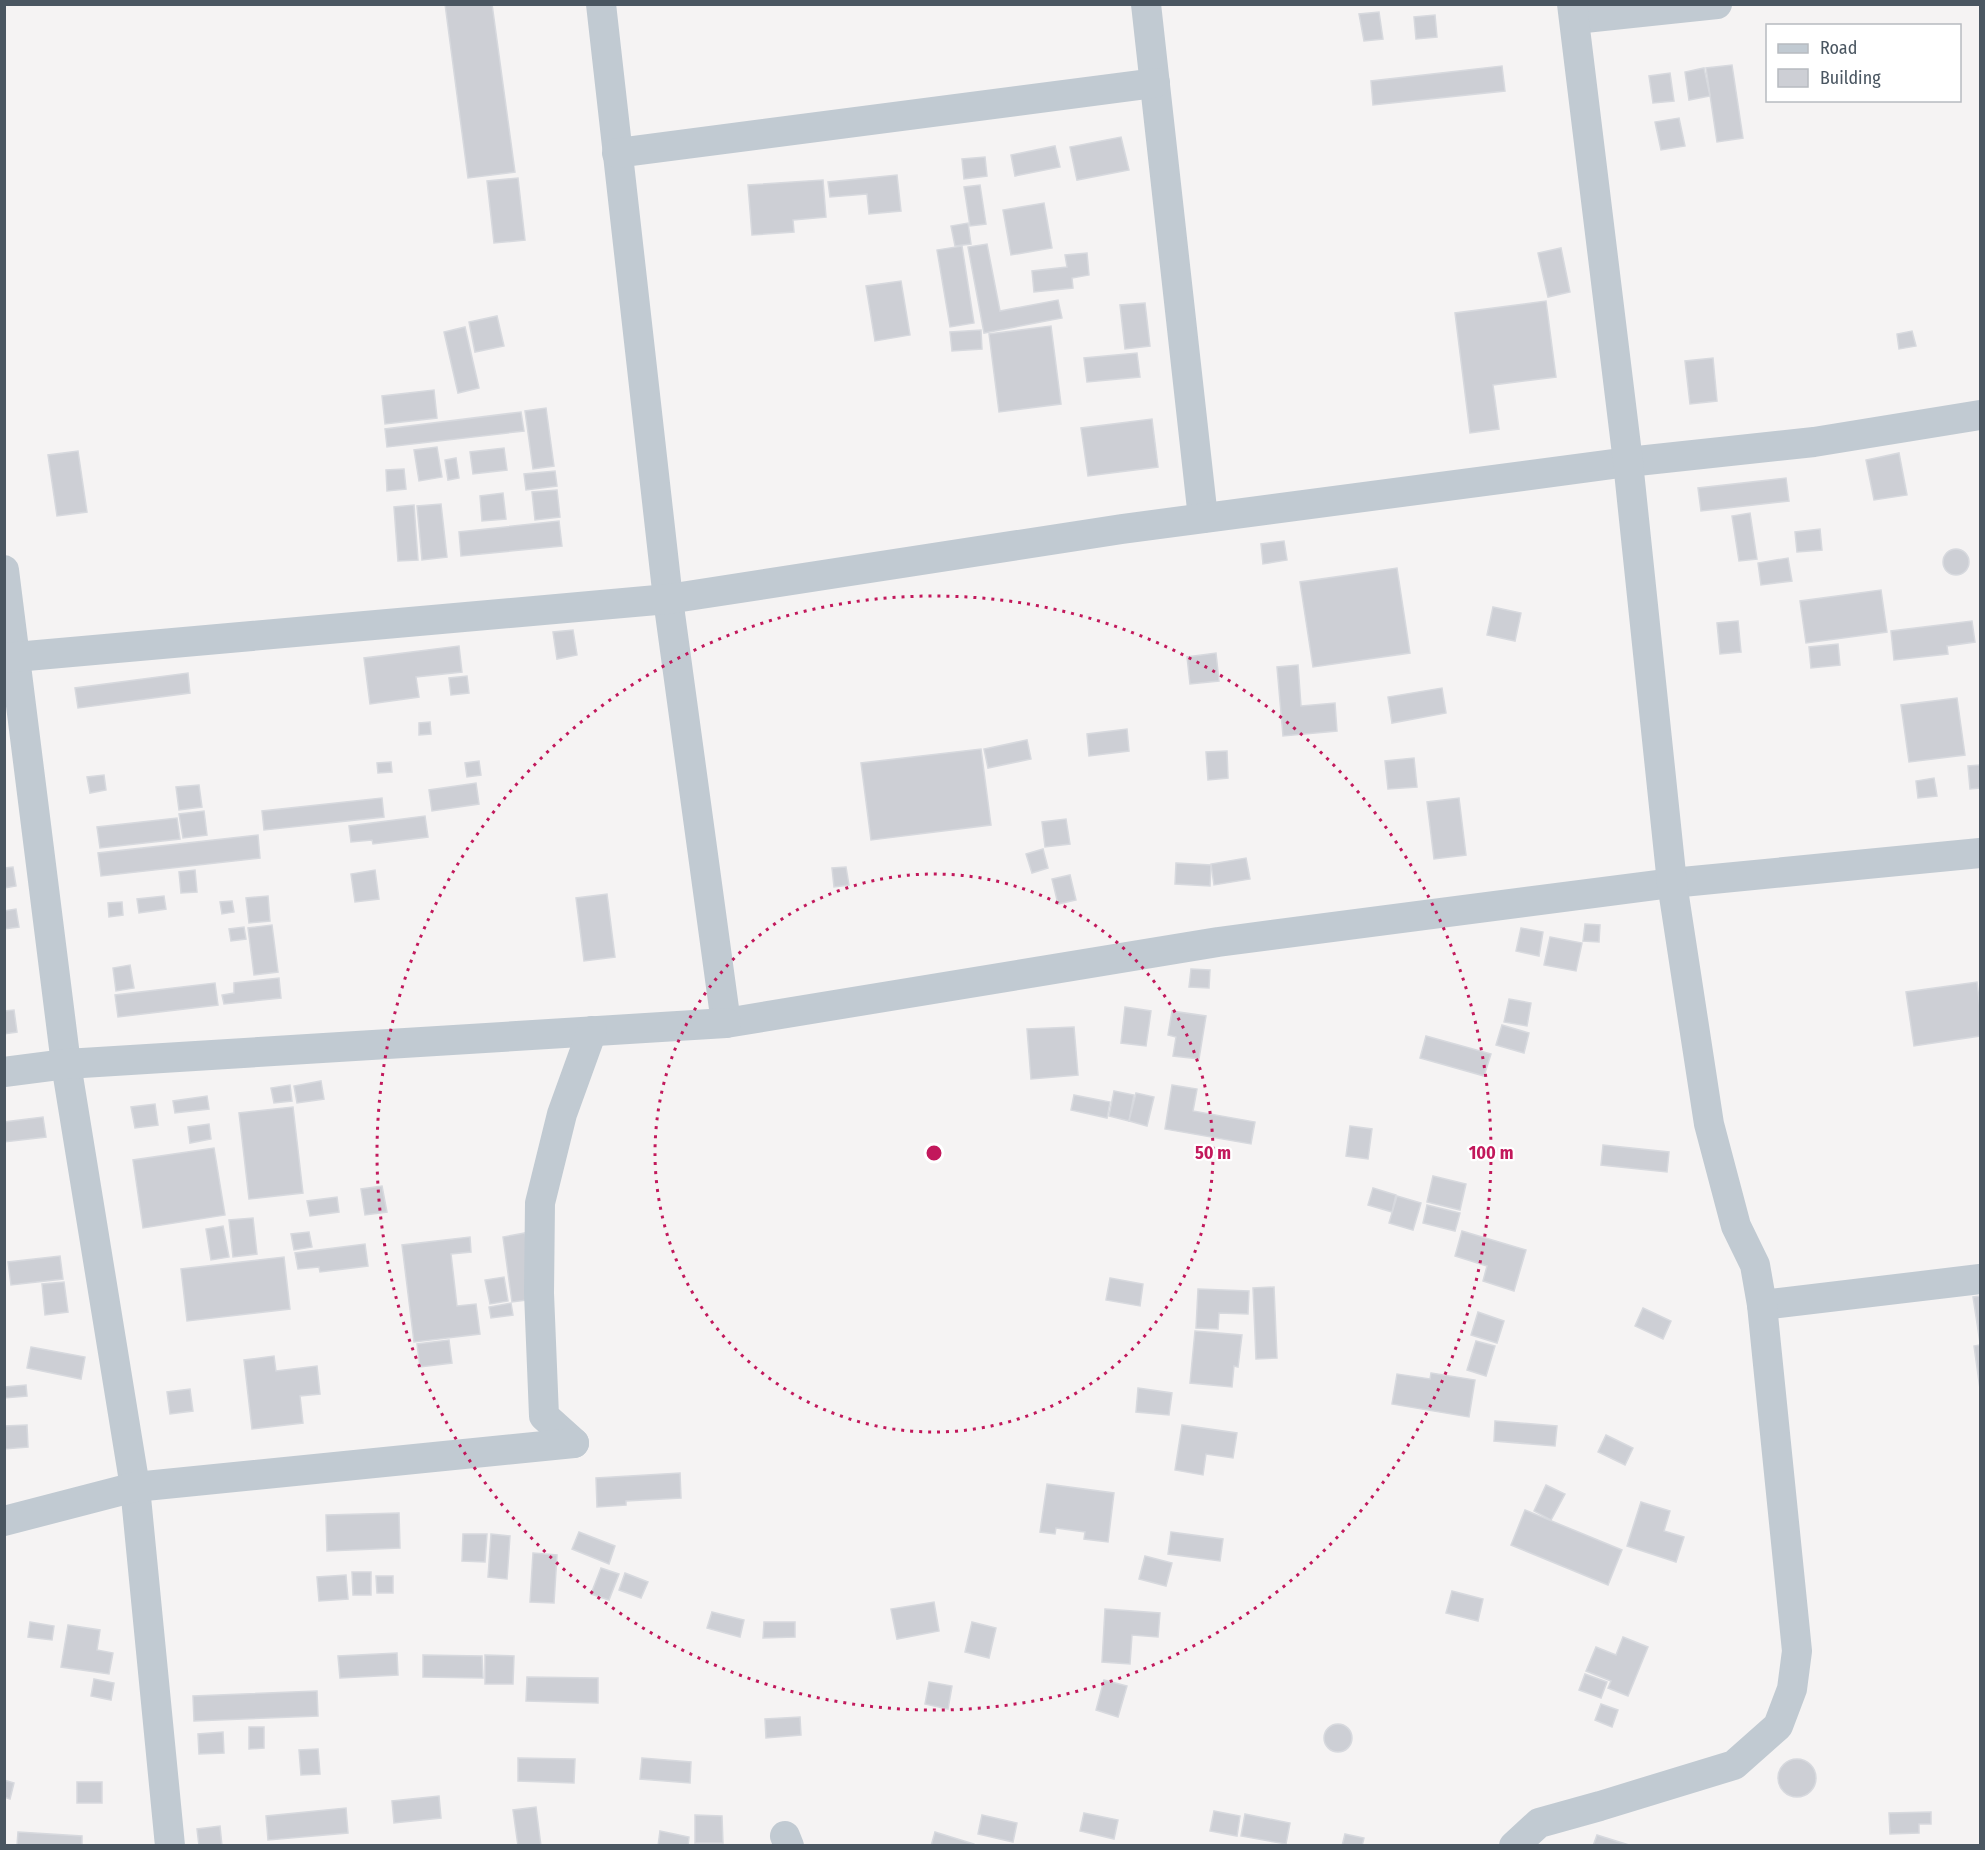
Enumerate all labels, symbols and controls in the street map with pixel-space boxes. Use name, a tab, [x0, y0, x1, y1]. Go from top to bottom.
legend	[1766, 24, 1961, 102]
text: Road	[1820, 37, 1857, 59]
text: Building	[1820, 67, 1881, 89]
text: 50 m	[1195, 1142, 1231, 1164]
text: 100 m	[1469, 1142, 1513, 1164]
centre of rings	[924, 1143, 944, 1163]

